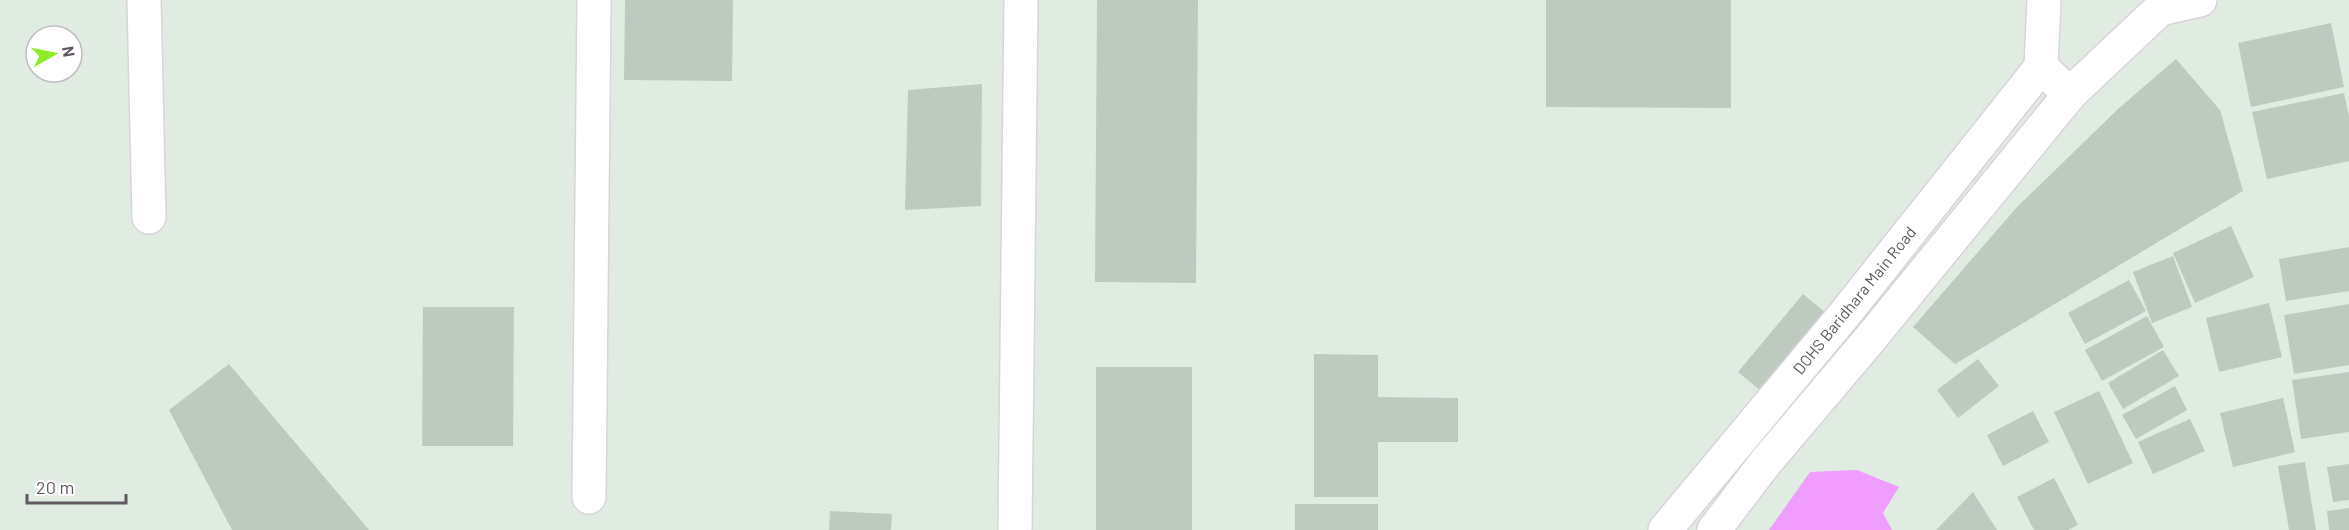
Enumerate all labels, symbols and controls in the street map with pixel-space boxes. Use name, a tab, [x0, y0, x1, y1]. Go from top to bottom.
north arrow	[24, 24, 84, 84]
text: N	[59, 45, 80, 58]
street label: DOHS Baridhara Main Road	[1789, 222, 1919, 378]
scale bar	[27, 467, 126, 505]
text: 20 m	[36, 476, 74, 498]

